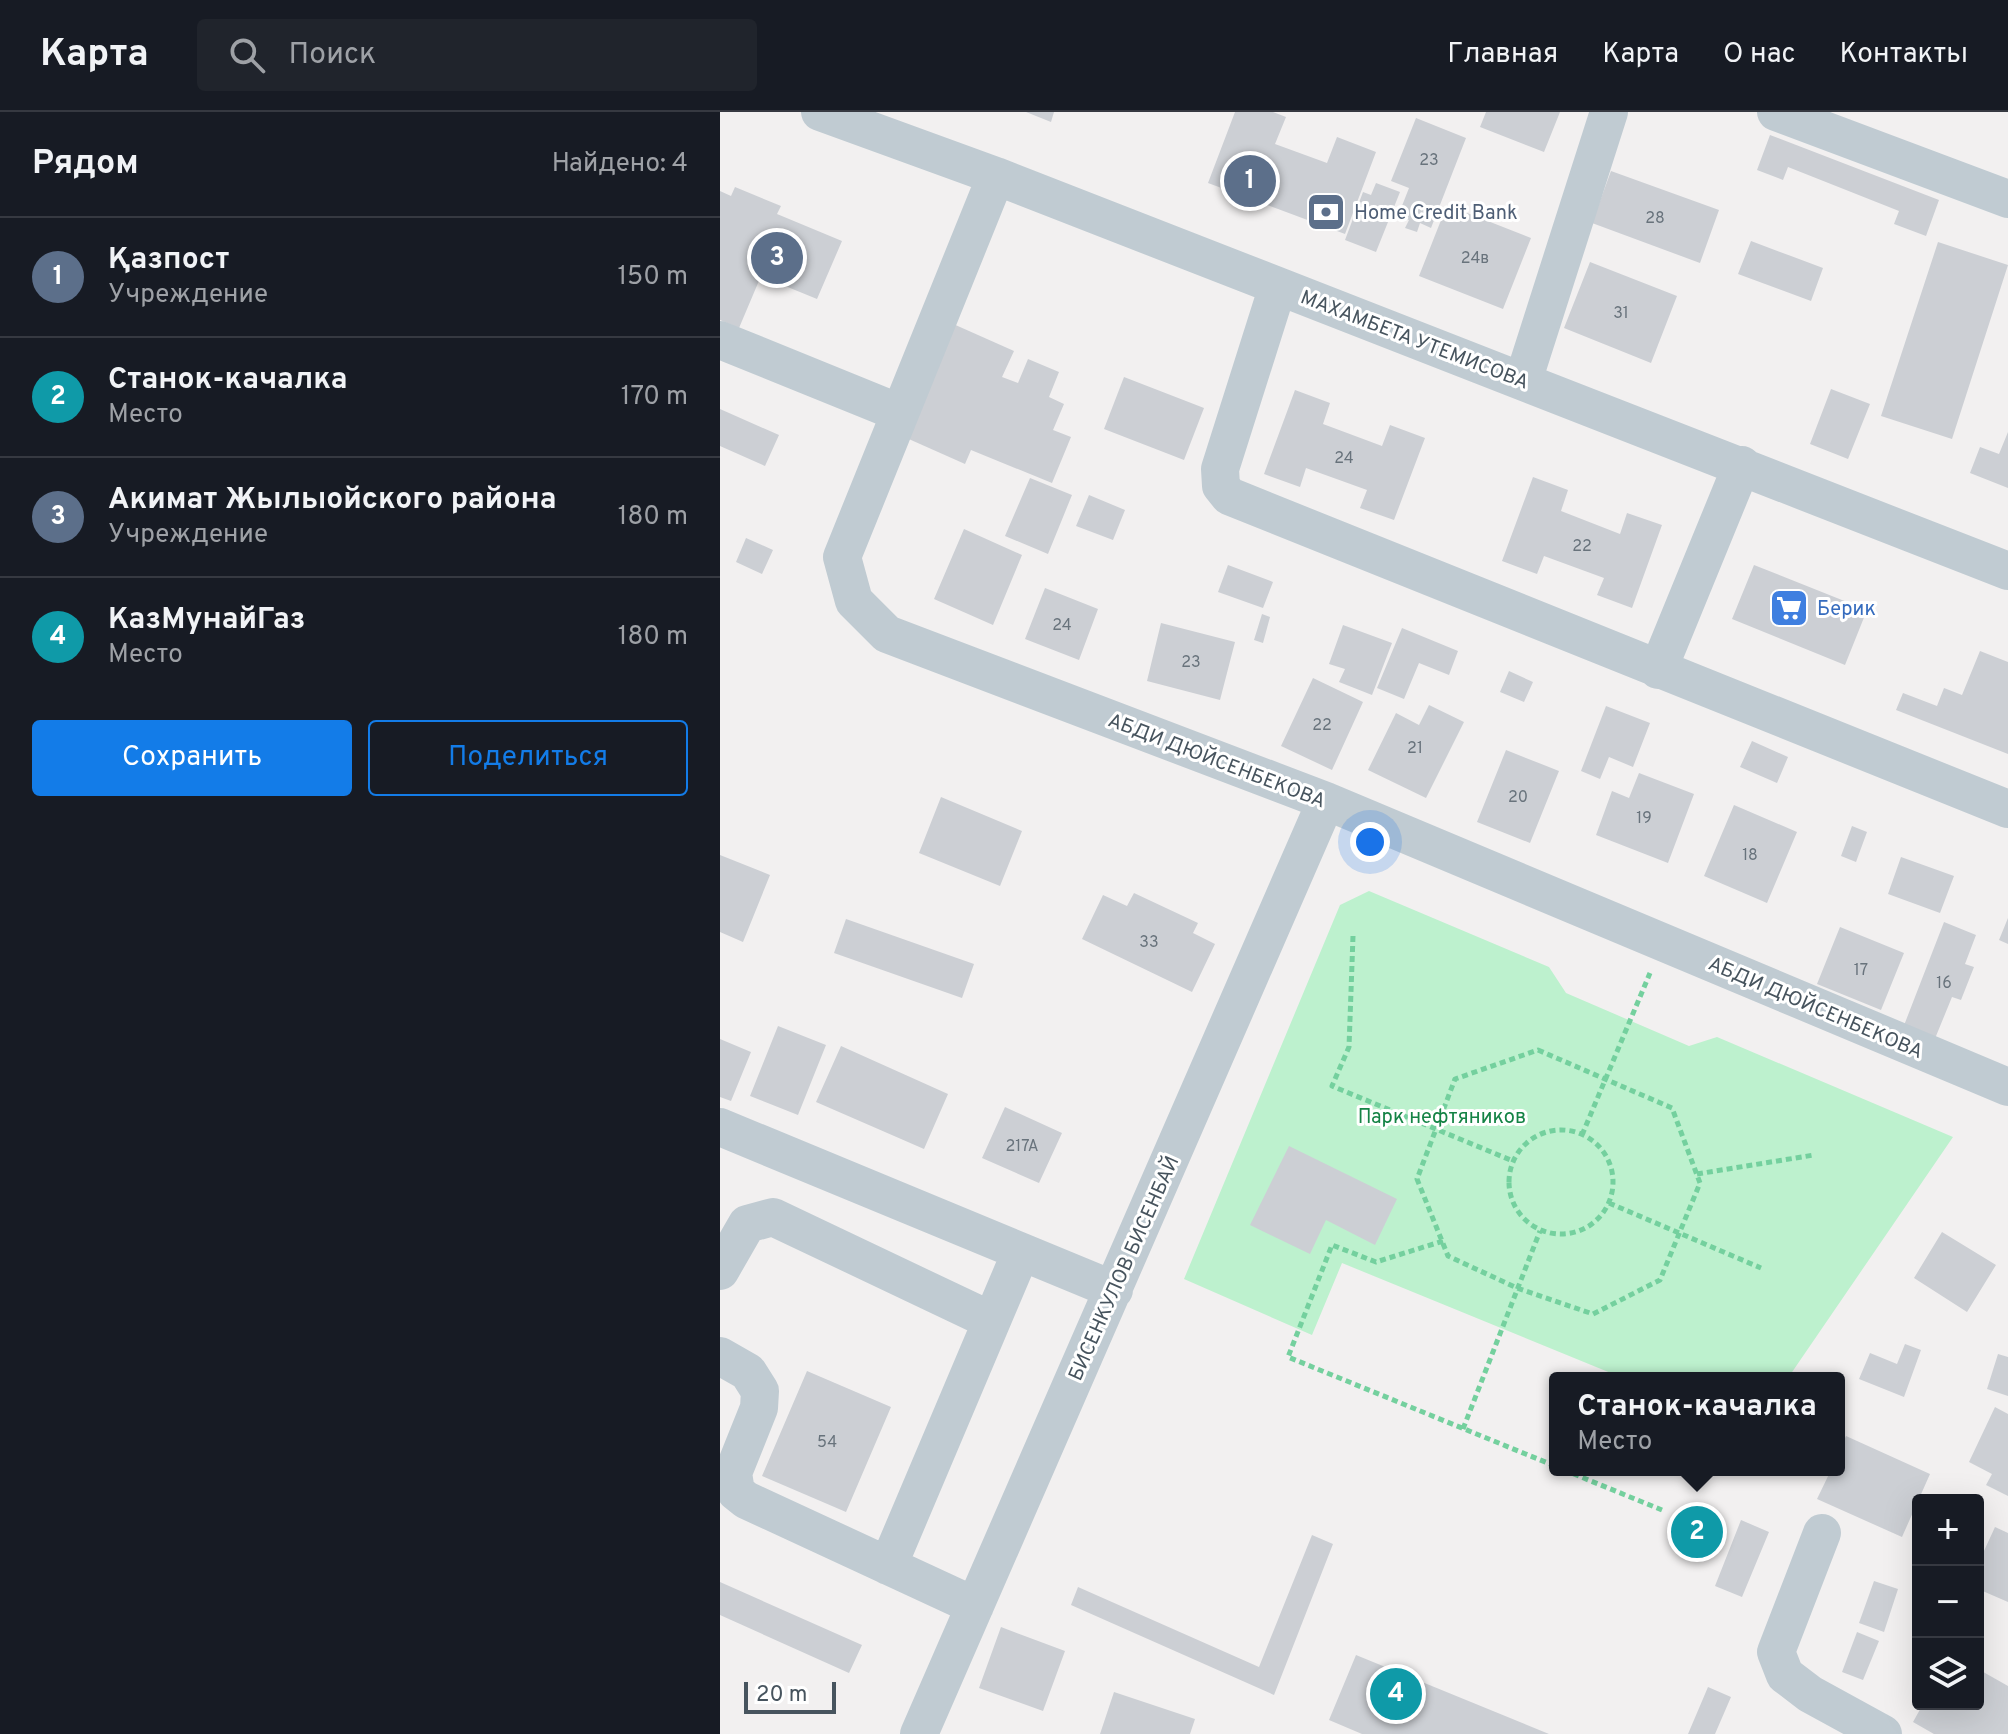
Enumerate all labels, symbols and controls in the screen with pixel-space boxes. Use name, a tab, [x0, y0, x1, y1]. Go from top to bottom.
search box	[197, 19, 757, 91]
text: Карта	[40, 31, 149, 80]
icon: search	[225, 33, 269, 77]
text: Поиск	[289, 37, 376, 74]
text: Главная	[1447, 37, 1558, 73]
text: Карта	[1602, 37, 1679, 73]
text: О нас	[1723, 37, 1796, 73]
text: Контакты	[1840, 37, 1968, 73]
text: Рядом	[32, 143, 139, 186]
text: Найдено: 4	[552, 148, 688, 181]
pin: 1	[1224, 151, 1276, 211]
house number: 23	[1419, 151, 1439, 171]
bank icon: Home Credit Bank	[1305, 191, 1347, 233]
place label: Home Credit Bank	[1354, 201, 1518, 227]
house number: 28	[1645, 209, 1665, 229]
pin: 3	[751, 228, 803, 288]
text: Қазпост	[108, 242, 229, 279]
house number: 24в	[1461, 249, 1489, 269]
text: 1	[53, 261, 63, 294]
text: 150 m	[617, 261, 688, 294]
text: Учреждение	[108, 279, 268, 312]
street label: МАХАМБЕТА УТЕМИСОВА	[1296, 285, 1532, 396]
house number: 31	[1613, 304, 1629, 324]
text: Станок-качалка	[108, 362, 347, 399]
text: 2	[50, 381, 66, 414]
text: 170 m	[621, 381, 688, 414]
text: Место	[108, 399, 183, 432]
house number: 24	[1334, 449, 1354, 469]
text: Акимат Жылыойского района	[108, 482, 556, 519]
text: 3	[50, 501, 66, 534]
text: 180 m	[618, 501, 688, 534]
text: Учреждение	[108, 519, 268, 552]
house number: 22	[1572, 537, 1592, 557]
supermarket icon: Берик	[1768, 587, 1810, 629]
place label: Берик	[1817, 597, 1876, 623]
text: КазМунайГаз	[108, 602, 306, 639]
house number: 24	[1052, 616, 1072, 636]
text: 4	[50, 621, 66, 654]
text: 180 m	[618, 621, 688, 654]
text: Место	[108, 639, 183, 672]
house number: 23	[1181, 653, 1201, 673]
street label: АБДИ ДЮЙСЕНБЕКОВА	[1104, 706, 1330, 815]
house number: 22	[1312, 716, 1332, 736]
button: Сохранить	[32, 720, 352, 796]
button: Поделиться	[368, 720, 688, 796]
house number: 21	[1407, 739, 1423, 759]
house number: 20	[1508, 788, 1528, 808]
house number: 19	[1636, 809, 1652, 829]
your location	[1350, 822, 1390, 862]
house number: 18	[1742, 846, 1758, 866]
house number: 33	[1139, 933, 1159, 953]
street label: АБДИ ДЮЙСЕНБЕКОВА	[1704, 950, 1927, 1066]
house number: 17	[1854, 961, 1868, 981]
house number: 16	[1936, 974, 1952, 994]
park label: Парк нефтяников	[1358, 1105, 1526, 1131]
house number: 217А	[1005, 1137, 1039, 1157]
street label: БИСЕНКУЛОВ БИСЕНБАЙ	[1062, 1152, 1186, 1385]
popup	[1549, 1372, 1845, 1476]
text: Станок-качалка	[1577, 1389, 1817, 1426]
text: Место	[1577, 1426, 1652, 1459]
house number: 54	[817, 1433, 837, 1453]
map controls	[1912, 1494, 1984, 1710]
button: +	[1912, 1494, 1984, 1566]
pin: 2	[1671, 1502, 1723, 1562]
button: −	[1912, 1566, 1984, 1638]
button: layers	[1912, 1638, 1984, 1710]
pin: 4	[1370, 1664, 1422, 1724]
scale bar	[744, 1678, 836, 1714]
text: 20 m	[756, 1682, 807, 1709]

